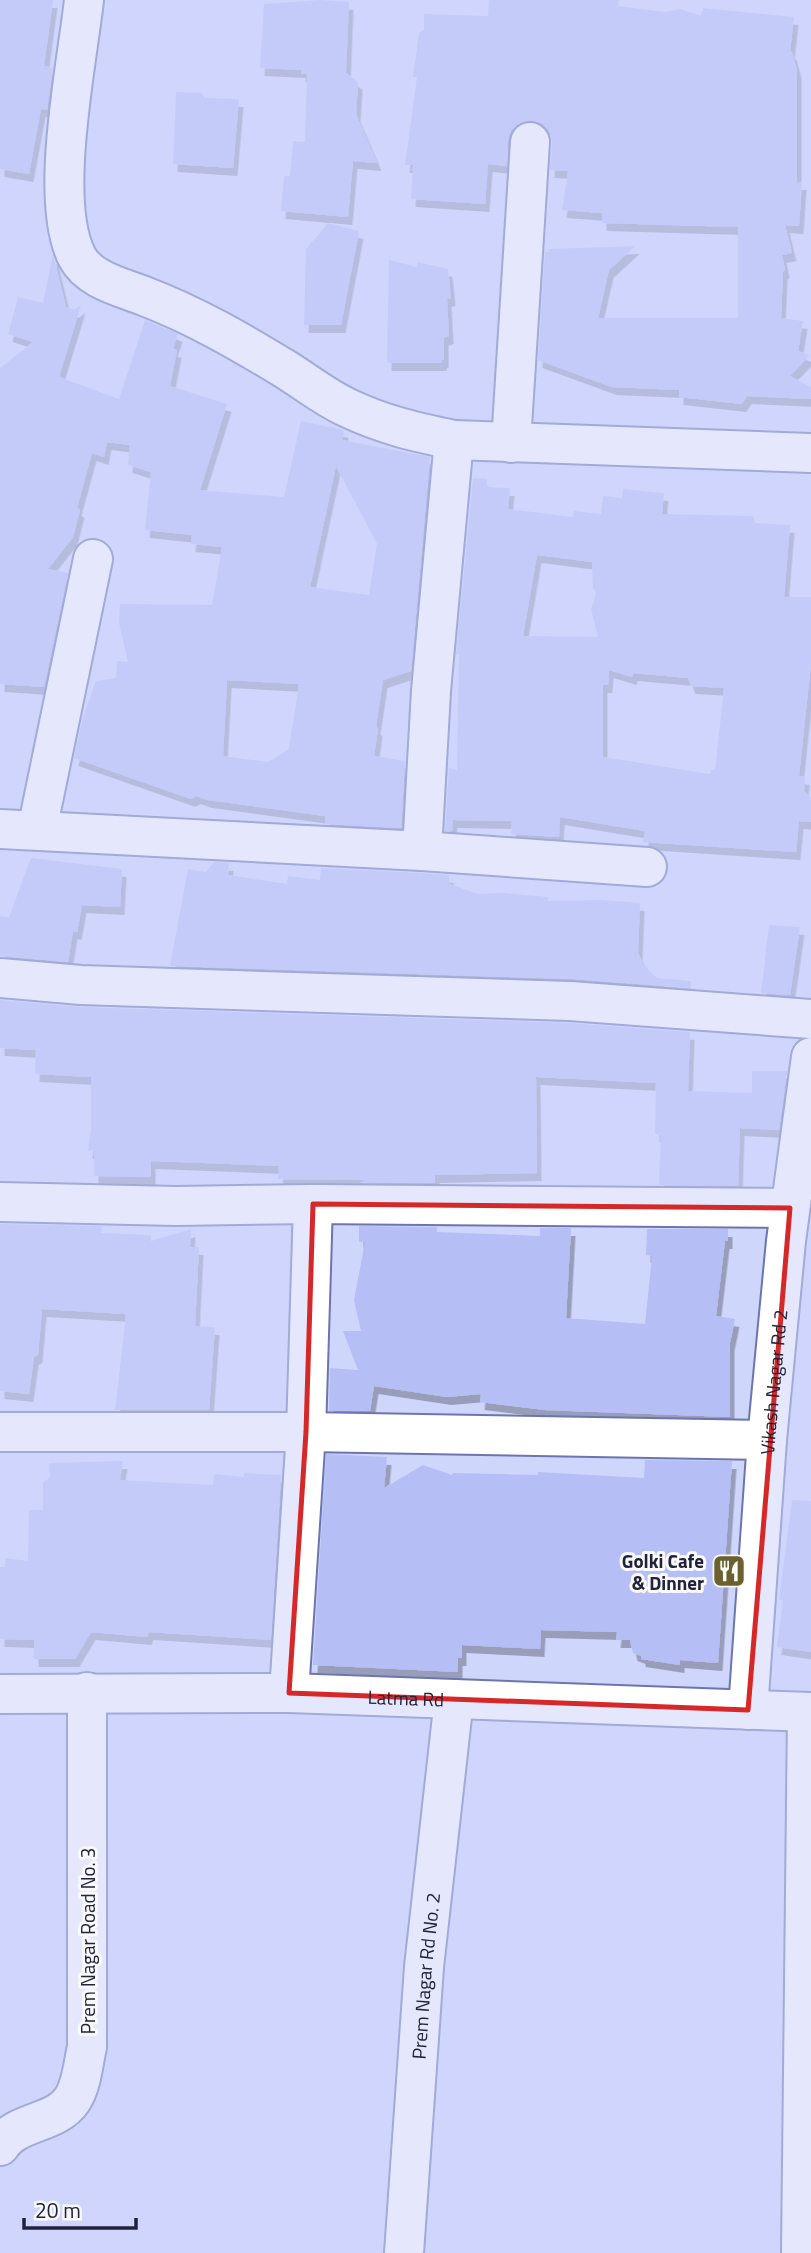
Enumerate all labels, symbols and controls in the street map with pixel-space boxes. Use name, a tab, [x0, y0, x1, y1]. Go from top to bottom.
street label: Vikash Nagar Rd 2	[752, 1308, 794, 1456]
place label: Golki Cafe & Dinner	[622, 1546, 704, 1597]
restaurant icon: Golki Cafe & Dinner	[710, 1552, 748, 1590]
street label: Latma Rd	[367, 1681, 445, 1713]
street label: Prem Nagar Road No. 3	[73, 1848, 102, 2034]
street label: Prem Nagar Rd No. 2	[403, 1891, 447, 2060]
scale bar	[24, 2186, 136, 2230]
text: 20 m	[35, 2194, 81, 2226]

